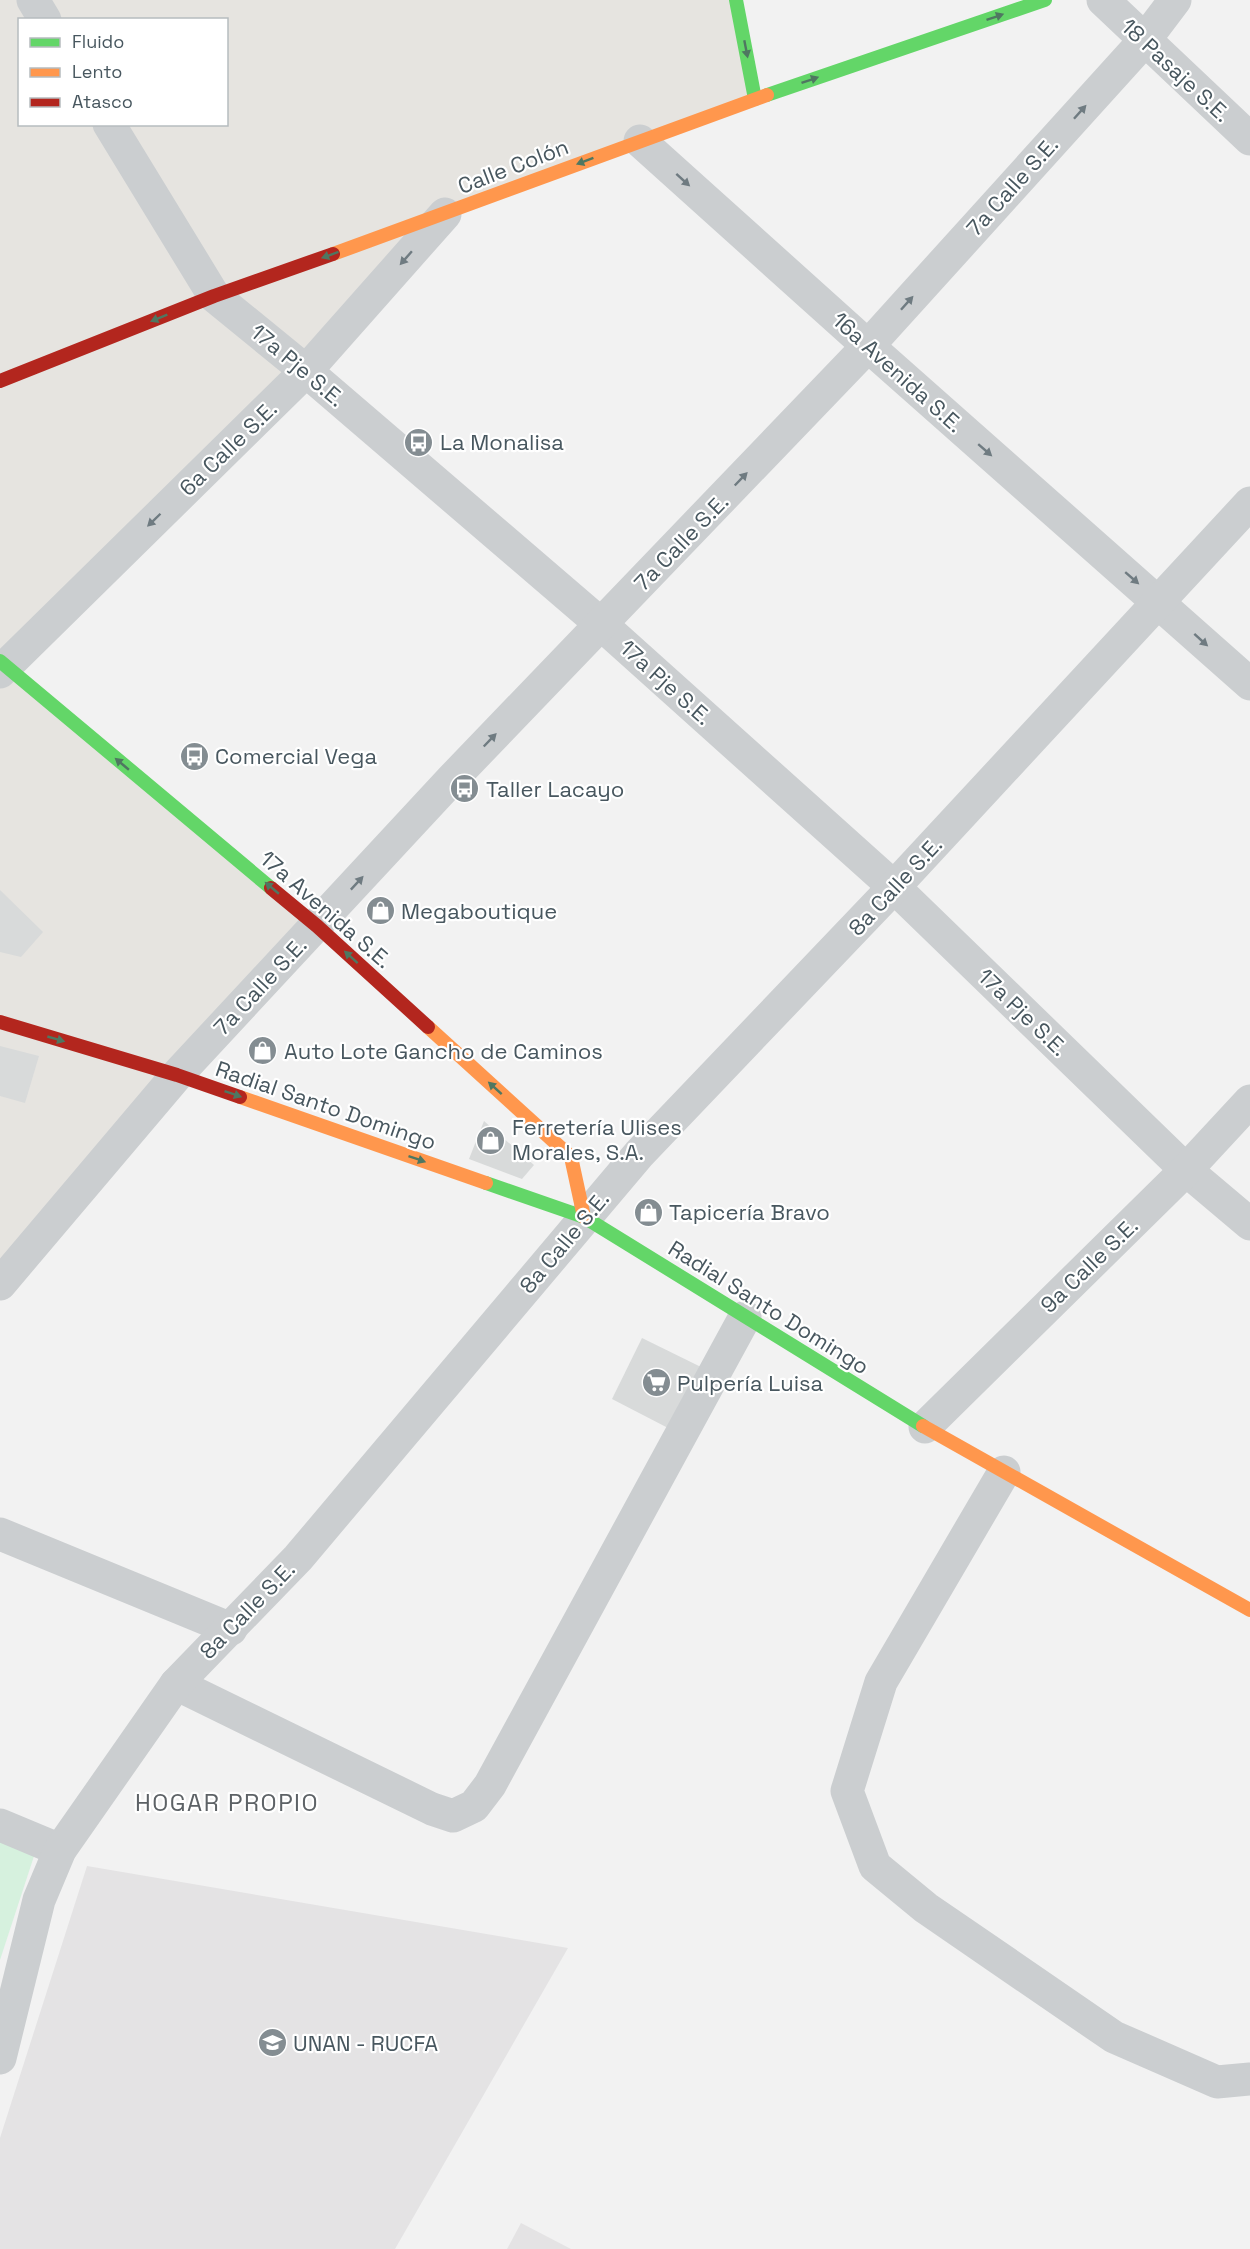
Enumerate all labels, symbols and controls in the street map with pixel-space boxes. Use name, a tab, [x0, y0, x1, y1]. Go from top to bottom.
one-way arrow	[986, 12, 1004, 22]
street label: 18 Pasaje S.E.	[1115, 12, 1237, 128]
legend	[18, 18, 228, 126]
text: Fluido	[72, 30, 124, 53]
one-way arrow	[742, 40, 751, 59]
text: Lento	[72, 60, 122, 83]
one-way arrow	[801, 75, 819, 85]
text: Atasco	[72, 90, 133, 113]
one-way arrow	[1073, 104, 1087, 119]
street label: 7a Calle S.E.	[960, 131, 1064, 241]
street label: Calle Colón	[454, 132, 572, 200]
one-way arrow	[576, 157, 594, 167]
one-way arrow	[675, 173, 690, 186]
one-way arrow	[321, 250, 339, 260]
one-way arrow	[400, 250, 413, 265]
one-way arrow	[900, 295, 914, 310]
street label: 16a Avenida S.E.	[827, 306, 969, 438]
one-way arrow	[150, 313, 168, 323]
street label: 17a Pje S.E.	[245, 318, 351, 412]
street label: 6a Calle S.E.	[173, 395, 283, 501]
bus stop icon: La Monalisa	[403, 426, 435, 458]
place label: La Monalisa	[440, 428, 564, 456]
one-way arrow	[977, 443, 993, 456]
one-way arrow	[734, 472, 748, 486]
street label: 7a Calle S.E.	[628, 488, 734, 596]
one-way arrow	[148, 512, 162, 526]
one-way arrow	[1124, 571, 1139, 584]
street label: 17a Pje S.E.	[614, 633, 718, 731]
one-way arrow	[1193, 633, 1208, 646]
one-way arrow	[483, 733, 497, 748]
bus stop icon: Comercial Vega	[178, 740, 210, 772]
place label: Comercial Vega	[215, 742, 377, 770]
one-way arrow	[114, 757, 130, 770]
bus stop icon: Taller Lacayo	[449, 773, 481, 805]
place label: Taller Lacayo	[486, 775, 624, 803]
street label: 8a Calle S.E.	[842, 831, 948, 941]
street label: 17a Avenida S.E.	[254, 844, 398, 974]
one-way arrow	[350, 875, 364, 890]
one-way arrow	[264, 882, 280, 895]
shop icon: Megaboutique	[364, 895, 396, 927]
place label: Megaboutique	[401, 897, 557, 925]
street label: 7a Calle S.E.	[207, 931, 313, 1041]
one-way arrow	[344, 951, 359, 964]
street label: 17a Pje S.E.	[972, 962, 1074, 1062]
one-way arrow	[47, 1035, 65, 1044]
shop icon: Auto Lote Gancho de Caminos	[247, 1035, 279, 1067]
place label: Auto Lote Gancho de Caminos	[284, 1037, 603, 1065]
street label: Radial Santo Domingo	[212, 1054, 440, 1156]
one-way arrow	[488, 1081, 503, 1095]
one-way arrow	[224, 1090, 242, 1100]
place label: Ferretería Ulises Morales, S.A.	[512, 1113, 682, 1166]
shop icon: Ferretería Ulises Morales, S.A.	[475, 1124, 507, 1156]
one-way arrow	[408, 1154, 426, 1164]
street label: 8a Calle S.E.	[513, 1185, 615, 1299]
shop icon: Tapicería Bravo	[632, 1196, 664, 1228]
place label: Tapicería Bravo	[669, 1198, 830, 1226]
street label: 9a Calle S.E.	[1034, 1212, 1144, 1318]
street label: Radial Santo Domingo	[663, 1234, 875, 1380]
supermarket icon: Pulpería Luisa	[640, 1367, 672, 1399]
place label: Pulpería Luisa	[677, 1369, 824, 1397]
street label: 8a Calle S.E.	[193, 1555, 301, 1665]
district label: HOGAR PROPIO	[135, 1787, 319, 1818]
school or university icon: UNAN - RUCFA	[256, 2027, 288, 2059]
place label: UNAN - RUCFA	[293, 2029, 438, 2057]

